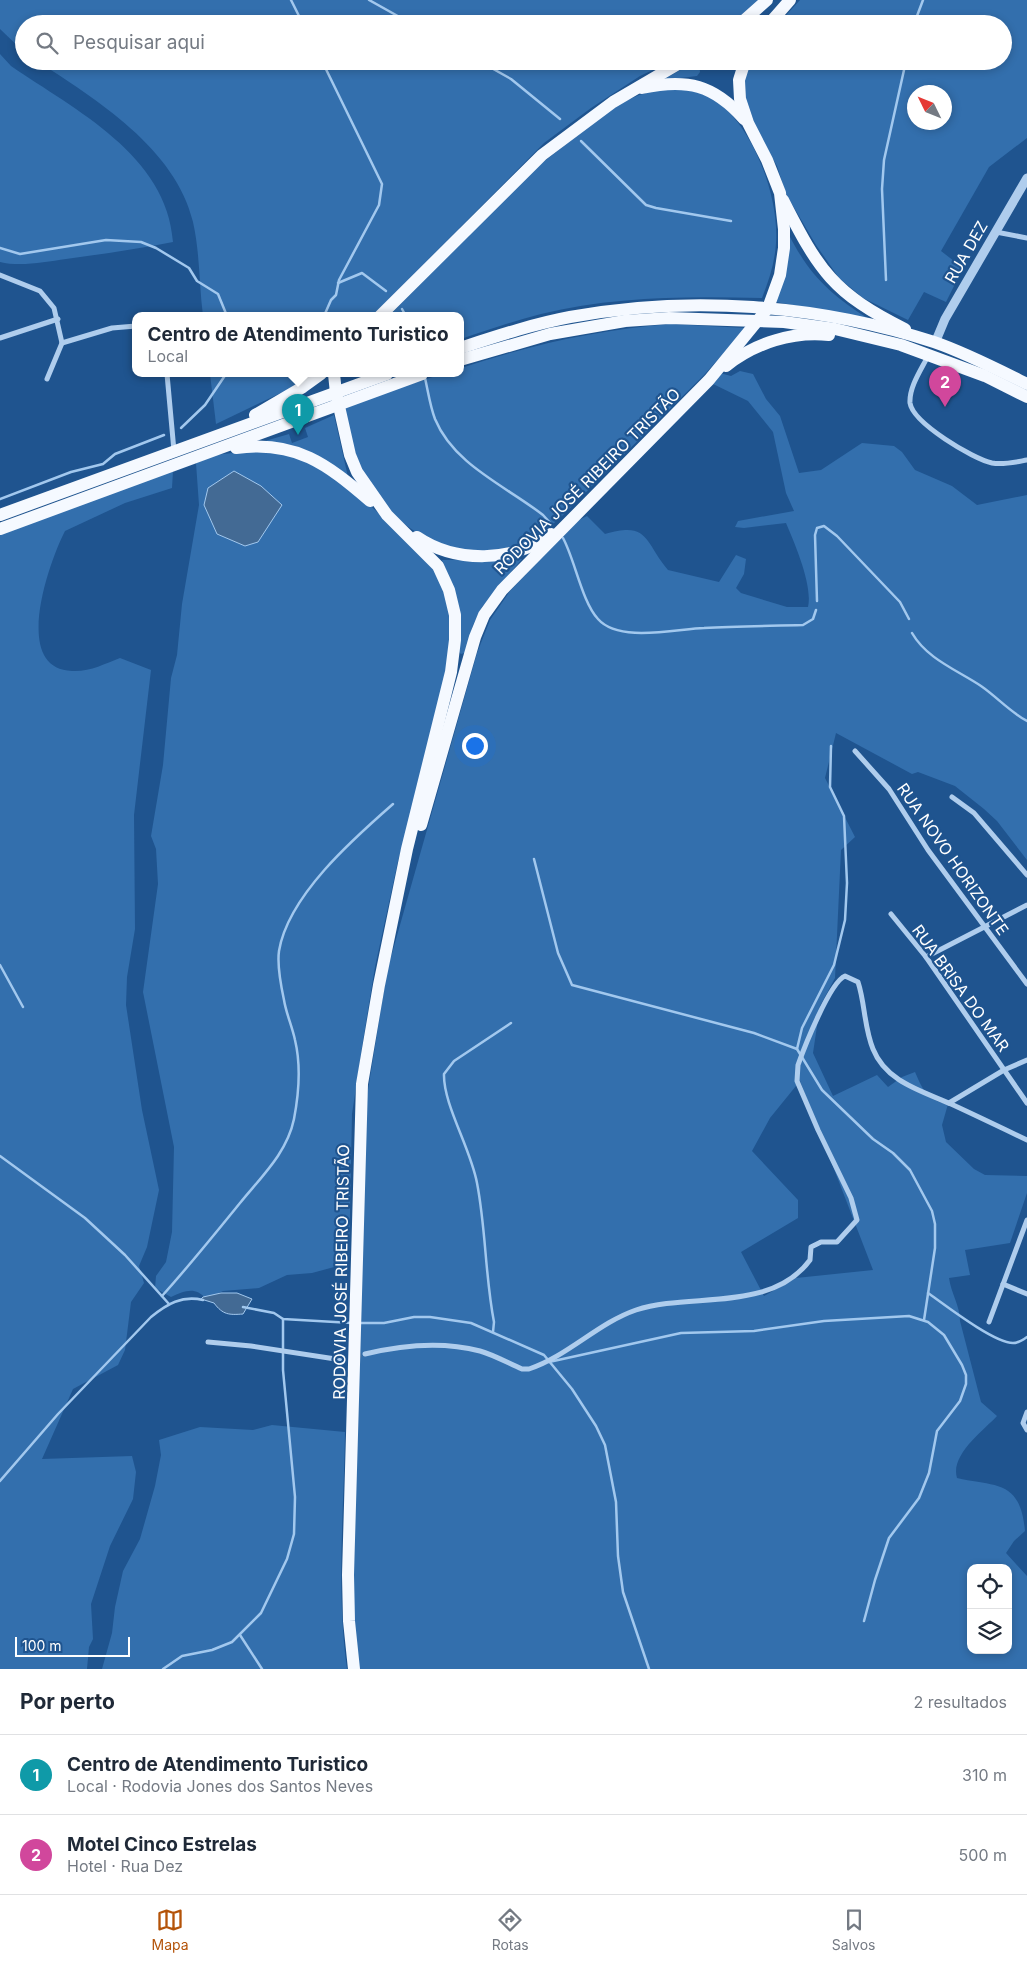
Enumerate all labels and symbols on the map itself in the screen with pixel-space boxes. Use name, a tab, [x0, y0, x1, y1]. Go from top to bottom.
north arrow	[907, 85, 952, 130]
street label: RUA DEZ	[940, 217, 992, 287]
pin: 2	[929, 366, 961, 407]
street label: RODOVIA JOSÉ RIBEIRO TRISTÃO	[490, 384, 684, 578]
pin: 1	[282, 394, 314, 435]
your location	[462, 733, 488, 759]
street label: RUA NOVO HORIZONTE	[893, 779, 1013, 939]
street label: RUA BRISA DO MAR	[908, 920, 1014, 1056]
street label: RODOVIA JOSÉ RIBEIRO TRISTÃO	[329, 1144, 353, 1400]
scale bar	[15, 1634, 130, 1657]

